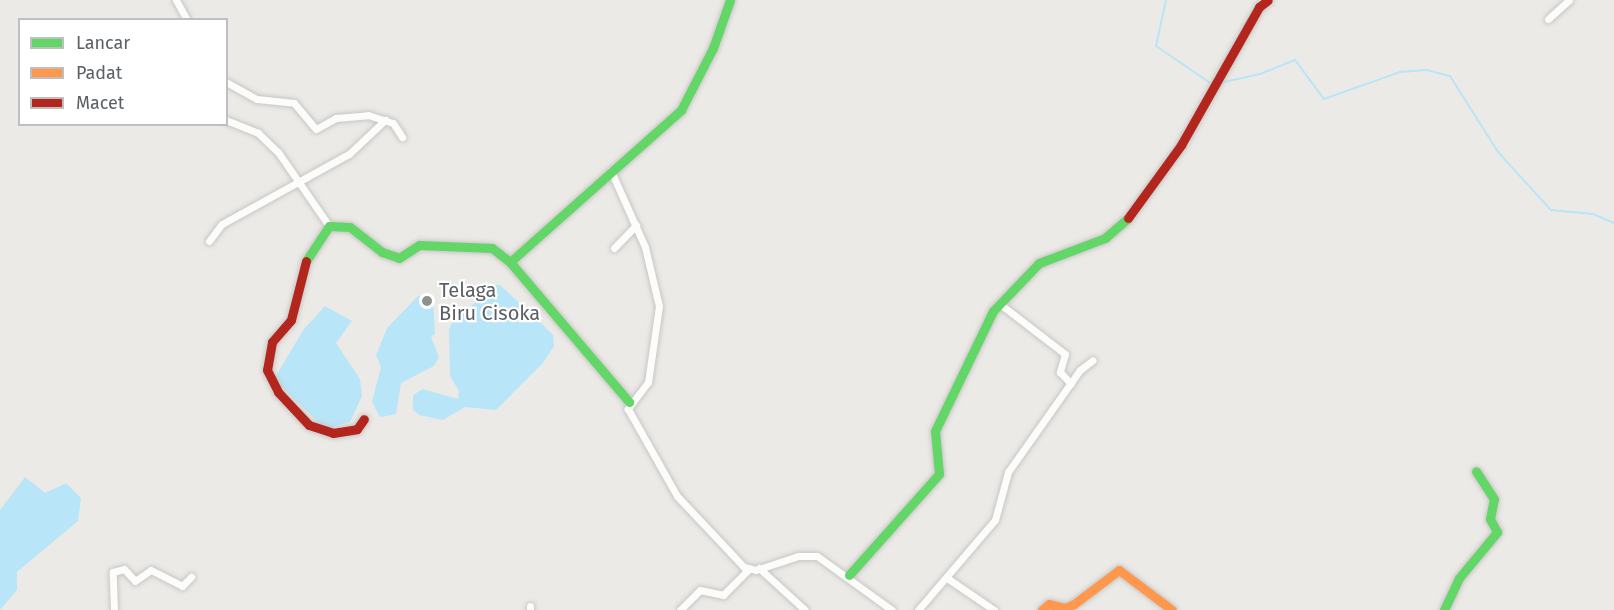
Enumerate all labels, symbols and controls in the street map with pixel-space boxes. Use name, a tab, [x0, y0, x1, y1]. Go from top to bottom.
legend	[18, 18, 228, 126]
text: Lancar	[76, 32, 130, 54]
text: Padat	[76, 62, 122, 84]
text: Macet	[76, 92, 124, 114]
place label: Telaga Biru Cisoka	[439, 278, 540, 325]
marker: Telaga Biru Cisoka	[420, 294, 434, 308]

